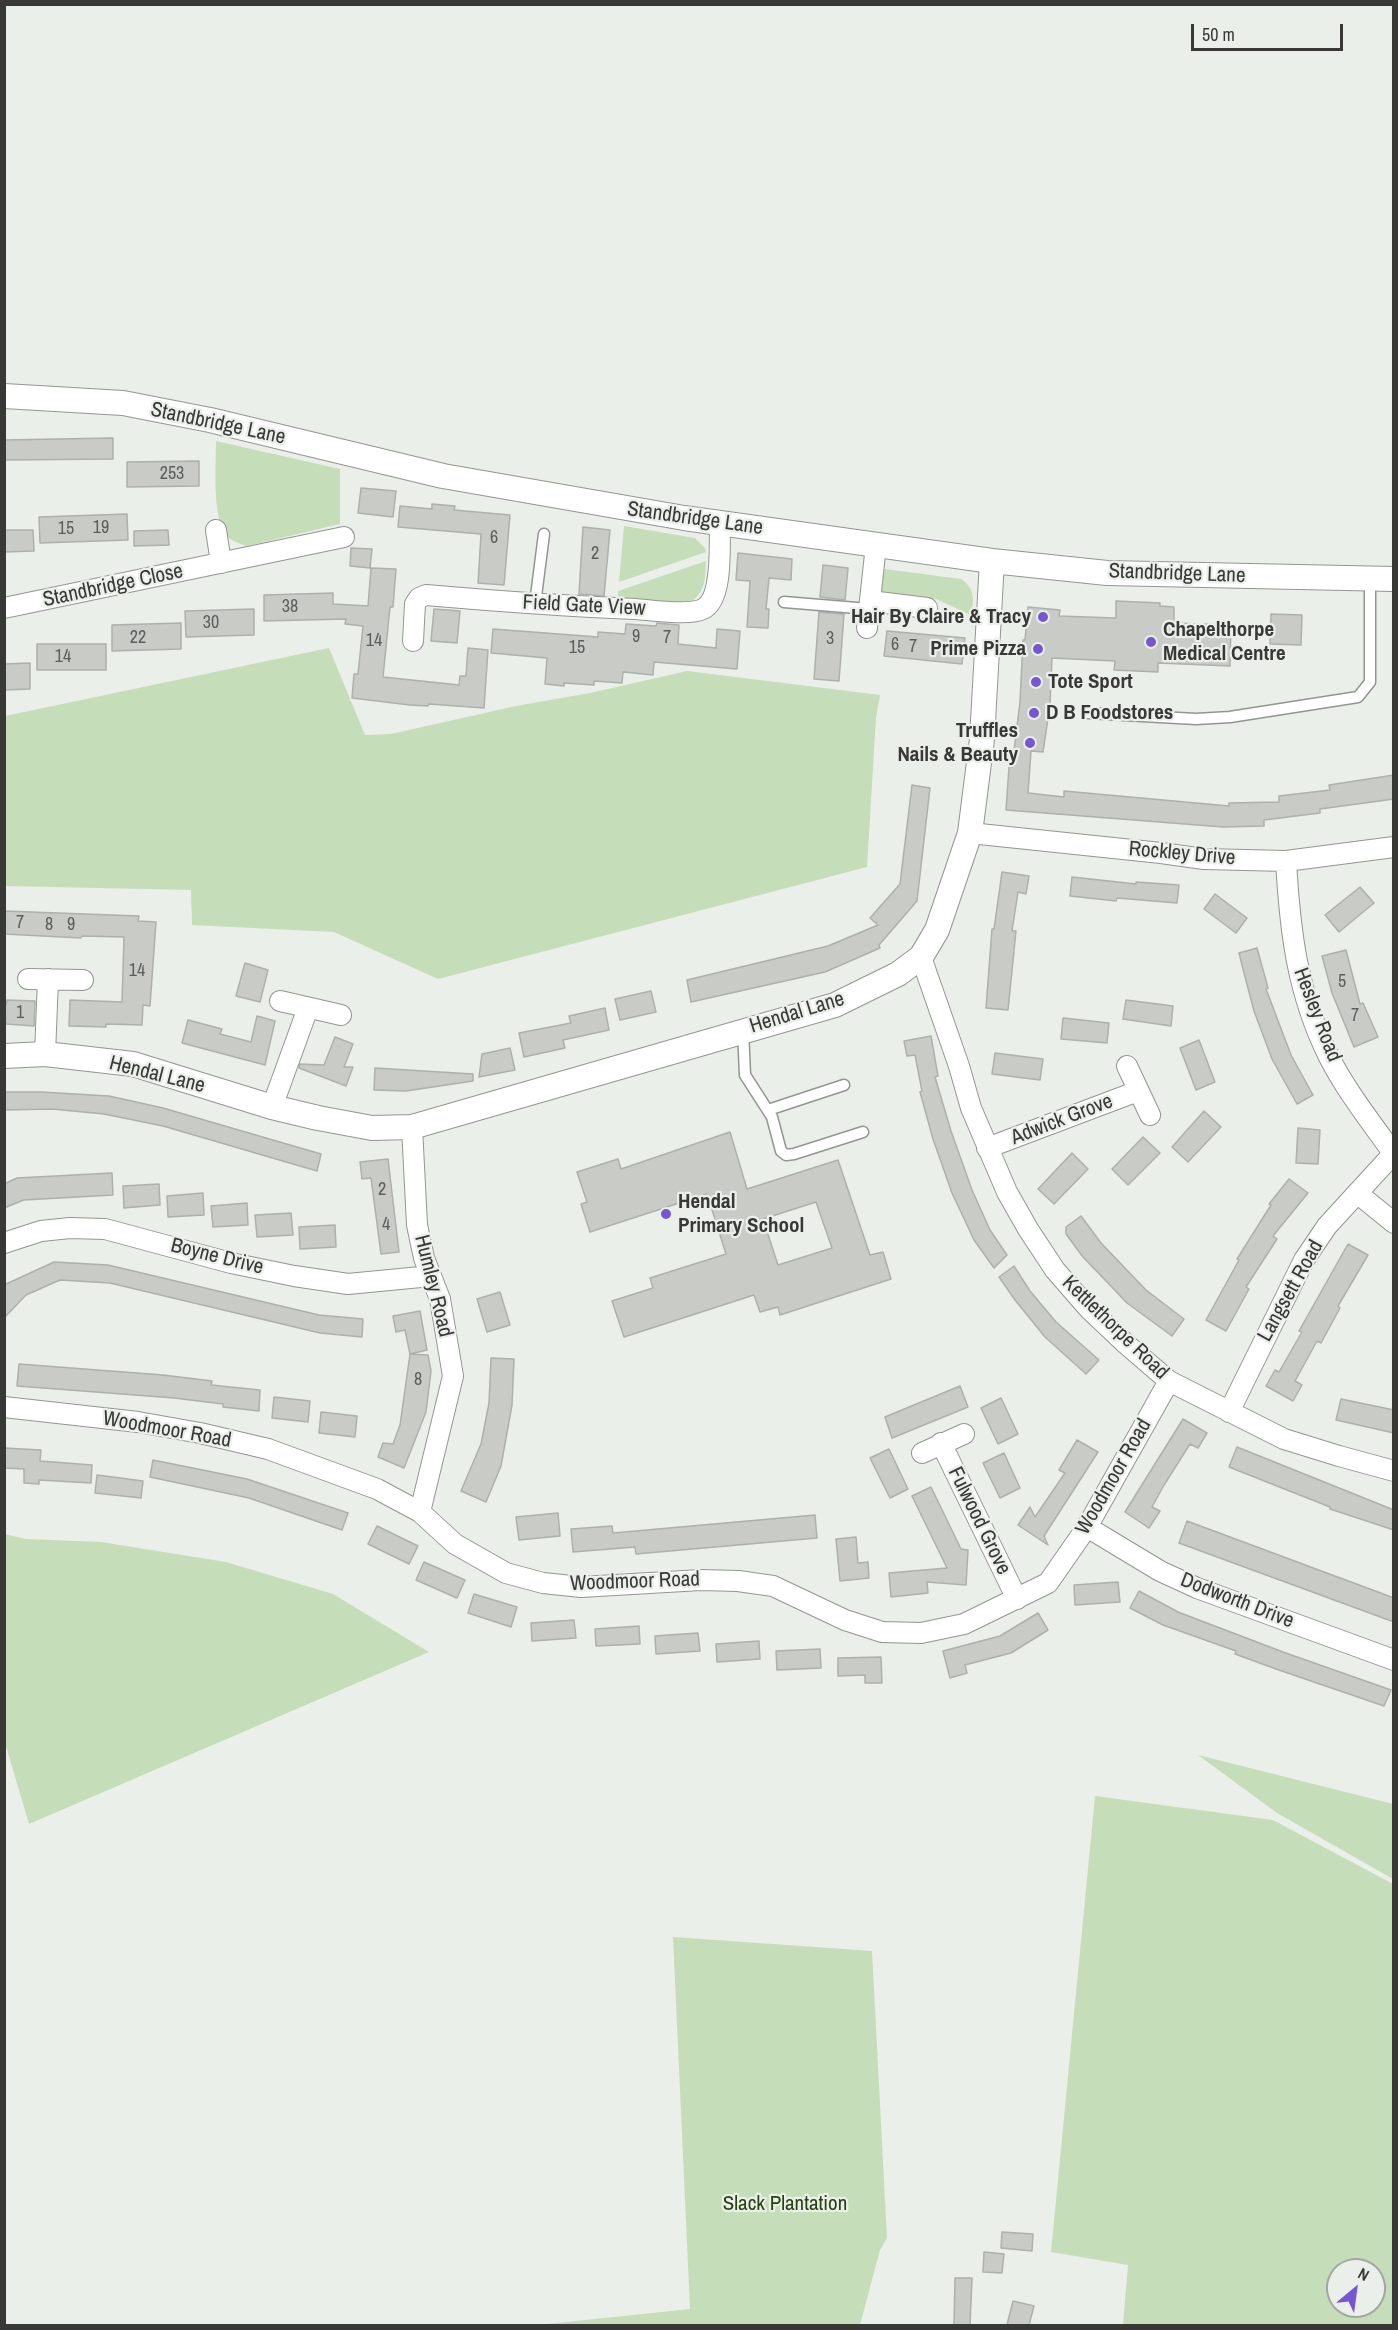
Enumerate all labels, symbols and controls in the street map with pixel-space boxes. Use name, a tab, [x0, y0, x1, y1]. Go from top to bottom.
scale bar	[1194, 12, 1346, 50]
text: 50 m	[1202, 22, 1235, 47]
street label: Standbridge Lane	[148, 397, 288, 451]
house number: 253	[160, 463, 184, 485]
street label: Standbridge Lane	[625, 497, 765, 541]
house number: 19	[93, 517, 109, 539]
house number: 15	[58, 518, 74, 540]
house number: 6	[490, 527, 498, 549]
house number: 2	[591, 543, 599, 565]
street label: Standbridge Close	[41, 559, 185, 613]
street label: Standbridge Lane	[1108, 559, 1246, 589]
street label: Field Gate View	[522, 590, 646, 622]
house number: 38	[282, 596, 298, 618]
place label: Hair By Claire & Tracy	[851, 604, 1031, 630]
marker: Hair By Claire & Tracy	[1036, 610, 1050, 624]
house number: 30	[203, 612, 219, 634]
place label: Chapelthorpe Medical Centre	[1163, 617, 1285, 667]
house number: 9	[632, 626, 640, 648]
house number: 22	[130, 627, 146, 649]
house number: 7	[663, 627, 671, 649]
house number: 3	[826, 628, 834, 650]
house number: 14	[366, 630, 382, 652]
house number: 6	[891, 634, 899, 656]
marker: Chapelthorpe Medical Centre	[1144, 635, 1158, 649]
house number: 7	[909, 636, 917, 658]
place label: Prime Pizza	[930, 636, 1026, 662]
house number: 15	[569, 637, 585, 659]
marker: Prime Pizza	[1031, 642, 1045, 656]
house number: 14	[55, 646, 71, 668]
place label: Tote Sport	[1048, 669, 1133, 695]
marker: Tote Sport	[1029, 675, 1043, 689]
place label: D B Foodstores	[1046, 700, 1173, 726]
marker: D B Foodstores	[1027, 706, 1041, 720]
place label: Truffles Nails & Beauty	[897, 718, 1018, 768]
marker: Truffles Nails & Beauty	[1023, 736, 1037, 750]
street label: Rockley Drive	[1128, 837, 1236, 871]
house number: 7	[16, 912, 24, 934]
house number: 8	[45, 914, 53, 936]
house number: 9	[67, 914, 75, 936]
house number: 14	[129, 960, 145, 982]
street label: Hesley Road	[1288, 964, 1346, 1066]
house number: 5	[1338, 971, 1346, 993]
street label: Hendal Lane	[747, 987, 847, 1039]
house number: 1	[16, 1002, 24, 1024]
house number: 7	[1351, 1005, 1359, 1027]
street label: Hendal Lane	[107, 1051, 207, 1099]
street label: Adwick Grove	[1007, 1089, 1117, 1151]
house number: 2	[378, 1179, 386, 1201]
place label: Hendal Primary School	[678, 1189, 804, 1239]
marker: Hendal Primary School	[659, 1207, 673, 1221]
house number: 4	[382, 1214, 390, 1236]
street label: Humley Road	[408, 1232, 458, 1340]
street label: Boyne Drive	[168, 1233, 266, 1281]
street label: Langsett Road	[1253, 1236, 1329, 1346]
street label: Kettlethorpe Road	[1056, 1271, 1174, 1385]
house number: 8	[414, 1369, 422, 1391]
street label: Woodmoor Road	[101, 1406, 233, 1454]
street label: Woodmoor Road	[1071, 1414, 1157, 1540]
street label: Fulwood Grove	[942, 1463, 1016, 1579]
street label: Woodmoor Road	[570, 1567, 700, 1597]
street label: Dodworth Drive	[1177, 1568, 1297, 1634]
park label: Slack Plantation	[723, 2191, 847, 2217]
north arrow	[1326, 2258, 1386, 2318]
text: N	[1354, 2262, 1373, 2286]

